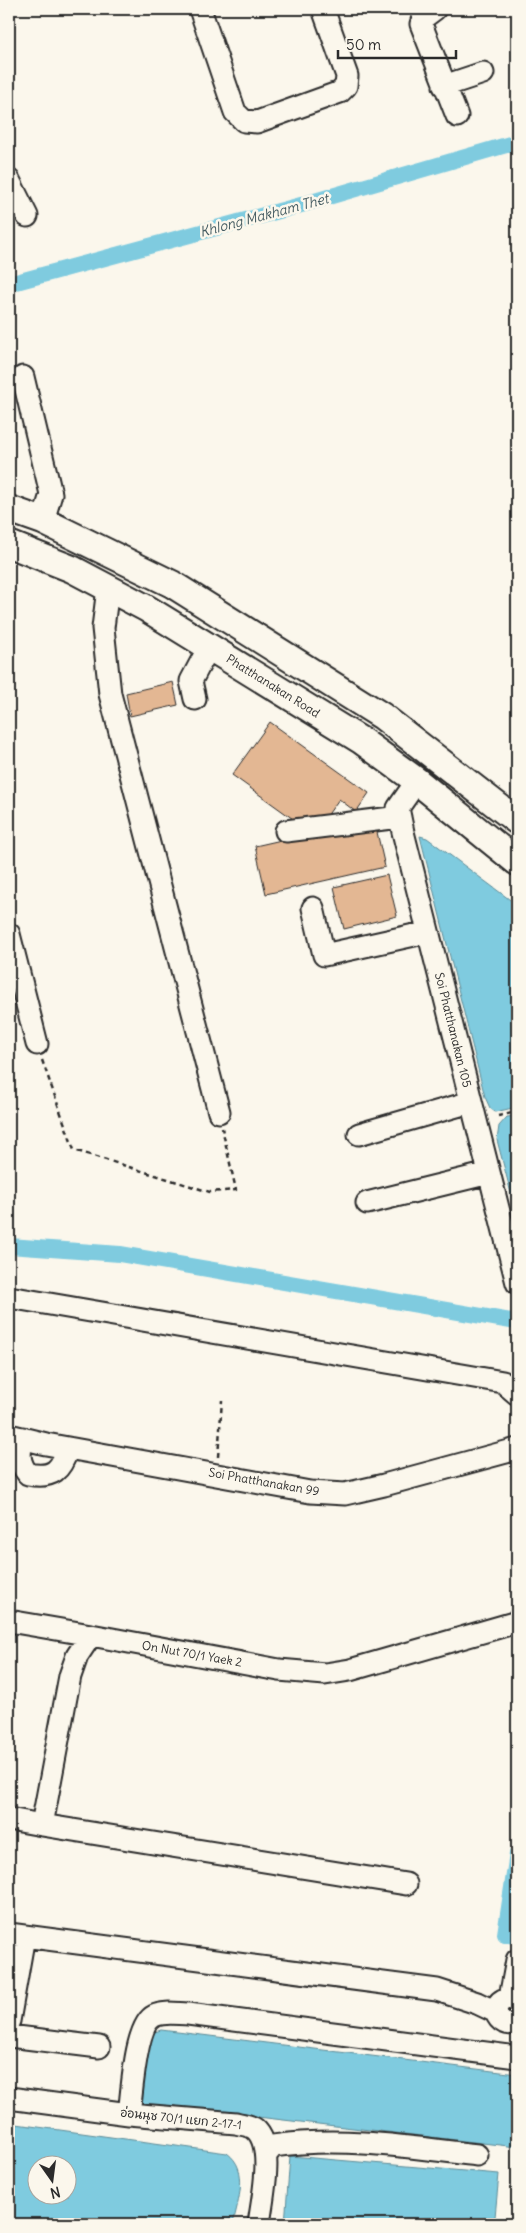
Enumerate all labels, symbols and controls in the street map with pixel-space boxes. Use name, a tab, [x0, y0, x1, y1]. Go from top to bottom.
scale bar	[338, 28, 456, 60]
text: 50 m	[346, 35, 381, 54]
water label: Khlong Makham Thet	[198, 189, 333, 241]
street label: Phatthanakan Road	[224, 651, 323, 720]
street label: Soi Phatthanakan 105	[432, 971, 475, 1089]
street label: Soi Phatthanakan 99	[208, 1464, 321, 1499]
street label: On Nut 70/1 Yaek 2	[141, 1637, 244, 1670]
street label: อ่อนนุช 70/1 แยก 2-17-1	[119, 2105, 243, 2134]
north arrow	[28, 2156, 78, 2206]
text: N	[48, 2183, 62, 2203]

